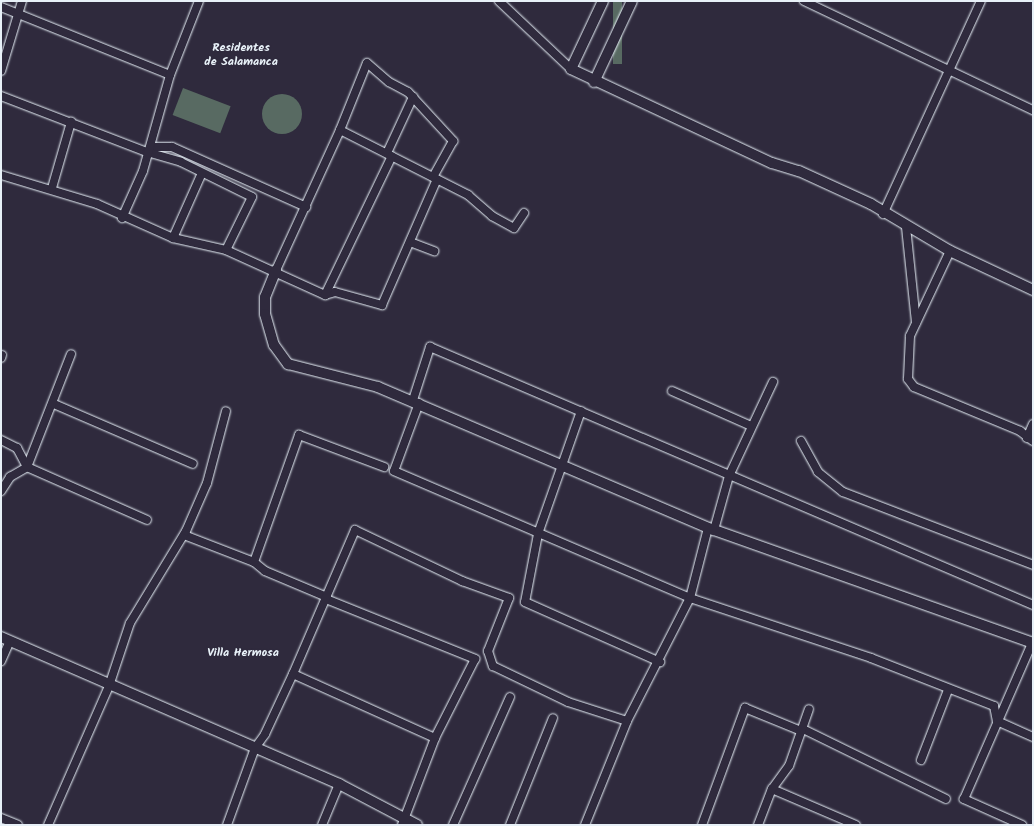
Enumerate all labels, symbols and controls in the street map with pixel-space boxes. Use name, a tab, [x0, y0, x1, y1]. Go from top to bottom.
district label: Residentes de Salamanca	[204, 41, 278, 69]
district label: Villa Hermosa	[207, 646, 279, 660]

